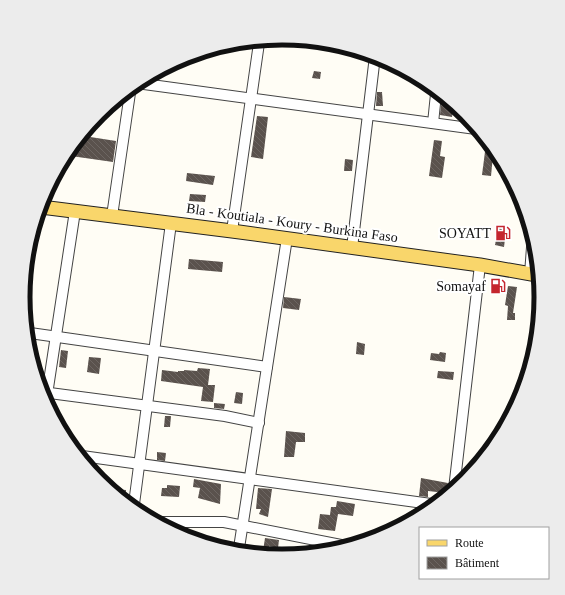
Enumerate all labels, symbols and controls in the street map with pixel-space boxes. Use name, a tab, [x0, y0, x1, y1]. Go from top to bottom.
street label: Bla - Koutiala - Koury - Burkina Faso	[185, 201, 399, 245]
fuel station icon: SOYATT	[494, 224, 512, 242]
place label: SOYATT	[439, 226, 491, 241]
fuel station icon: Somayaf	[489, 277, 507, 295]
place label: Somayaf	[436, 279, 486, 294]
legend	[419, 527, 549, 579]
text: Route	[455, 536, 484, 550]
text: Bâtiment	[455, 556, 500, 570]

